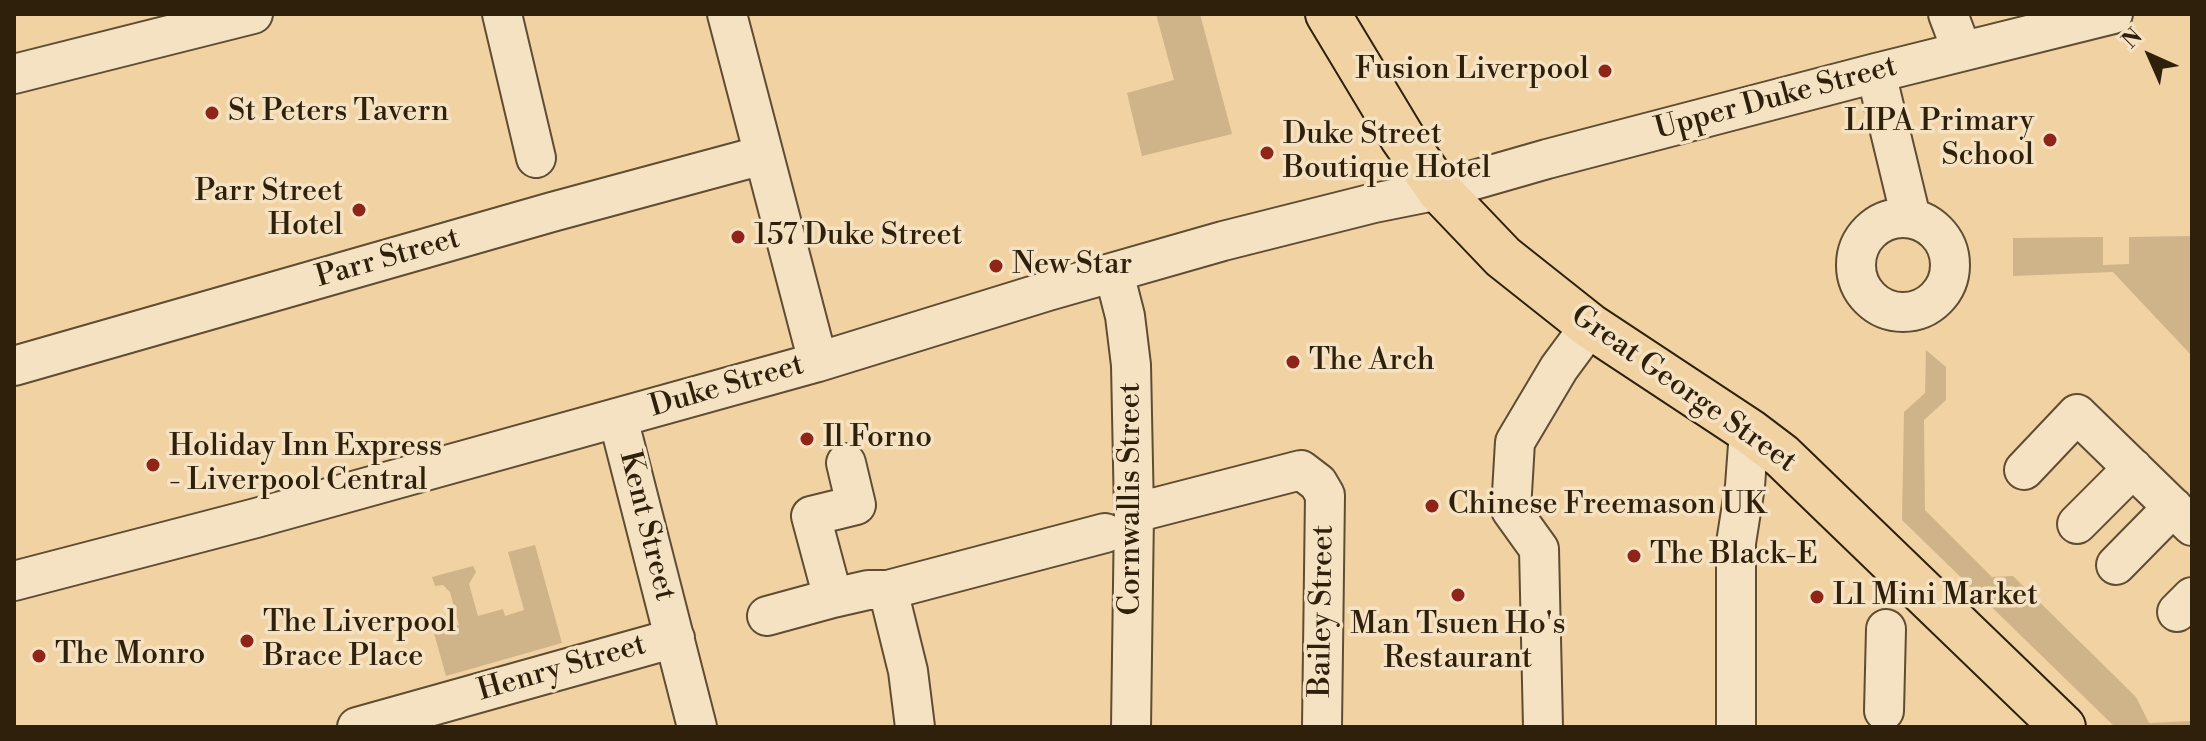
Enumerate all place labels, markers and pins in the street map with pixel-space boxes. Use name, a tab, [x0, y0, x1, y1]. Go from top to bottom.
place label: Fusion Liverpool	[1355, 53, 1589, 89]
marker: Fusion Liverpool	[1596, 62, 1614, 80]
place label: St Peters Tavern	[228, 95, 449, 131]
marker: St Peters Tavern	[203, 104, 221, 122]
place label: LIPA Primary School	[1844, 105, 2034, 176]
place label: Duke Street Boutique Hotel	[1283, 118, 1491, 188]
marker: LIPA Primary School	[2041, 131, 2059, 149]
marker: Duke Street Boutique Hotel	[1258, 144, 1276, 162]
place label: Parr Street Hotel	[195, 175, 343, 246]
marker: Parr Street Hotel	[350, 201, 368, 219]
place label: 157 Duke Street	[754, 219, 962, 255]
marker: 157 Duke Street	[729, 228, 747, 246]
place label: New Star	[1012, 248, 1132, 284]
marker: New Star	[987, 257, 1005, 275]
place label: The Arch	[1309, 344, 1435, 380]
marker: The Arch	[1284, 353, 1302, 371]
place label: Il Forno	[823, 421, 932, 457]
place label: Holiday Inn Express - Liverpool Central	[169, 430, 442, 500]
marker: Il Forno	[798, 430, 816, 448]
marker: Holiday Inn Express - Liverpool Central	[144, 456, 162, 474]
place label: Chinese Freemason UK	[1448, 488, 1766, 524]
marker: Chinese Freemason UK	[1423, 497, 1441, 515]
place label: The Black-E	[1650, 538, 1818, 574]
marker: The Black-E	[1625, 547, 1643, 565]
place label: L1 Mini Market	[1833, 579, 2038, 615]
marker: Man Tsuen Ho's Restaurant	[1449, 586, 1467, 604]
marker: L1 Mini Market	[1808, 588, 1826, 606]
place label: The Liverpool Brace Place	[263, 606, 456, 676]
place label: Man Tsuen Ho's Restaurant	[1350, 608, 1566, 678]
marker: The Liverpool Brace Place	[238, 632, 256, 650]
place label: The Monro	[55, 638, 205, 674]
marker: The Monro	[30, 647, 48, 665]

